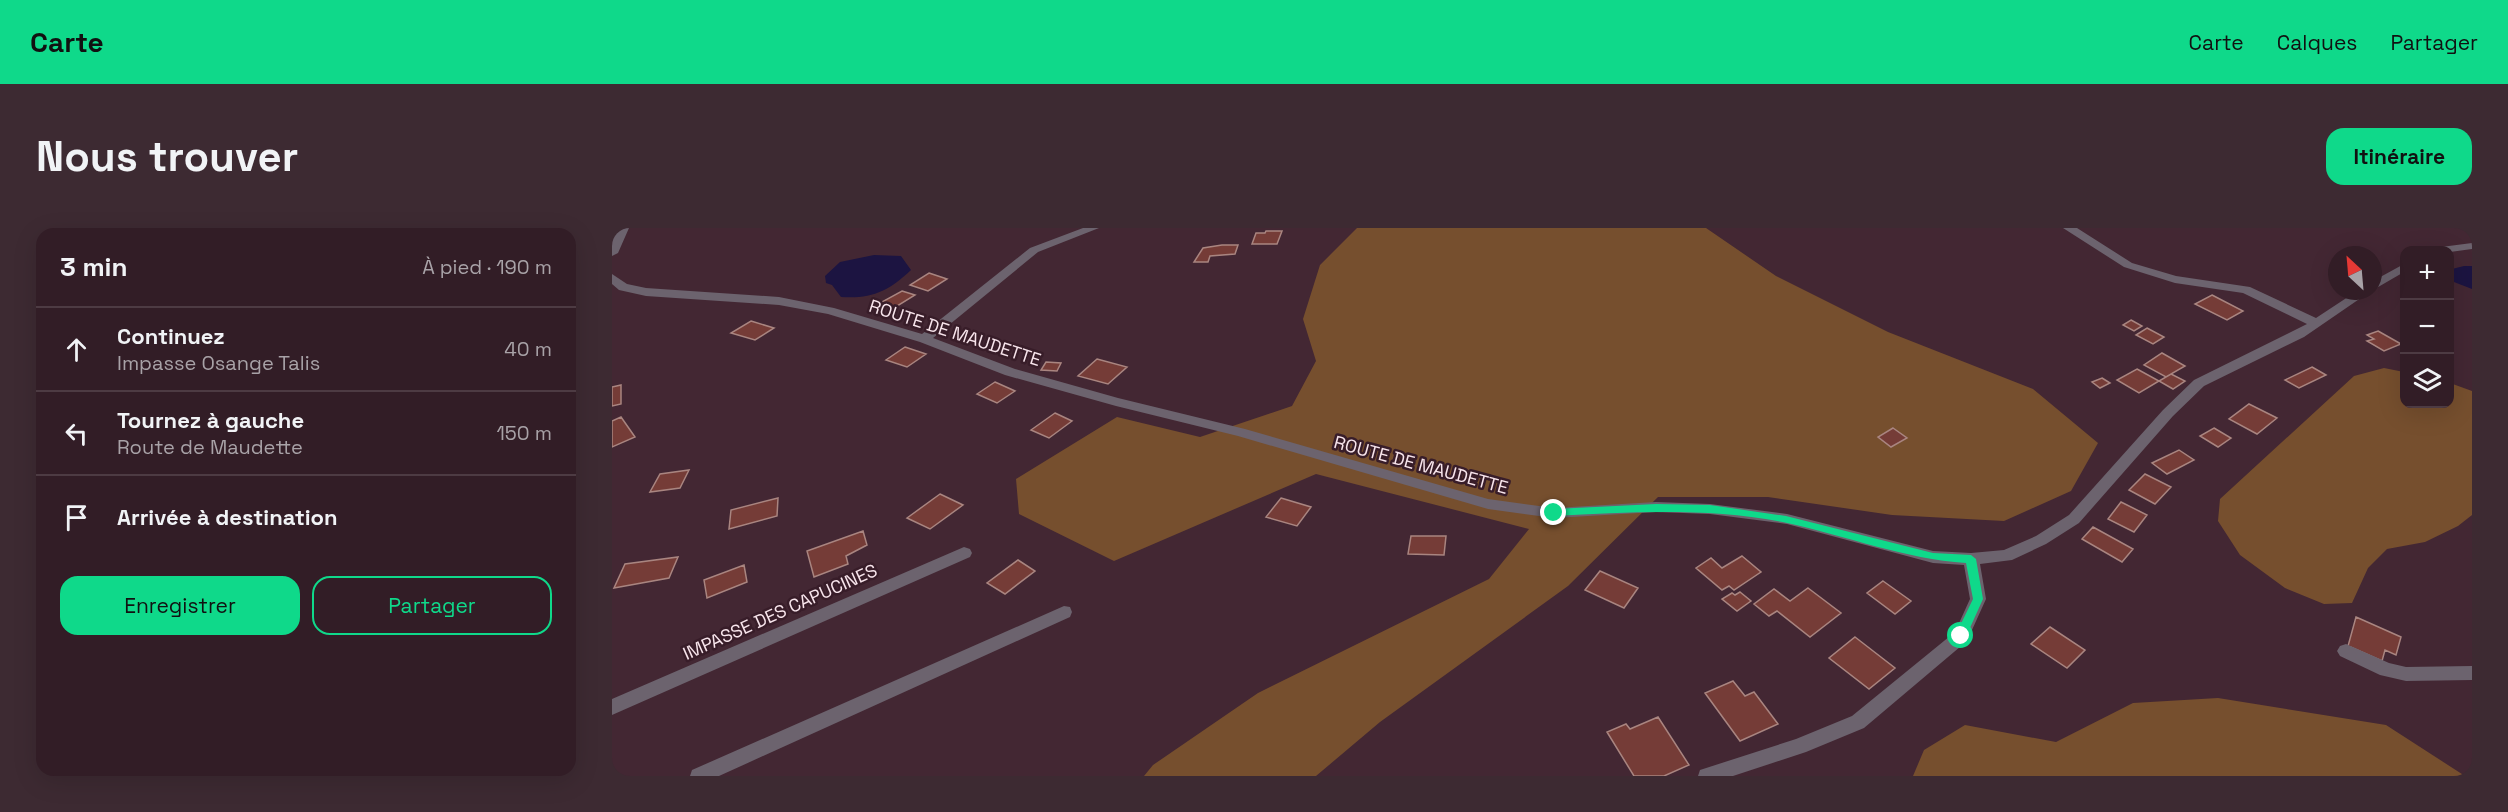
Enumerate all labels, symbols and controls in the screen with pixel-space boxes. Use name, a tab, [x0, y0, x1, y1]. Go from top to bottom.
text: Carte	[30, 24, 104, 60]
text: Carte	[2189, 29, 2244, 56]
text: Calques	[2277, 29, 2357, 56]
text: Partager	[2390, 29, 2478, 56]
button: Itinéraire	[2326, 128, 2472, 185]
text: Nous trouver	[36, 130, 298, 183]
north arrow	[2328, 246, 2382, 300]
map controls	[2400, 246, 2454, 408]
button: +	[2400, 246, 2454, 300]
text: 3 min	[60, 250, 128, 284]
text: À pied · 190 m	[422, 254, 552, 280]
street label: ROUTE DE MAUDETTE	[866, 294, 1044, 371]
button: −	[2400, 300, 2454, 354]
text: Continuez	[117, 322, 225, 350]
icon: ahead	[60, 333, 93, 366]
text: 40 m	[504, 336, 552, 362]
text: Impasse Osange Talis	[117, 350, 320, 376]
button: layers	[2400, 354, 2454, 408]
text: Tournez à gauche	[117, 406, 304, 434]
icon: left	[60, 417, 93, 450]
text: 150 m	[497, 420, 552, 446]
street label: ROUTE DE MAUDETTE	[1331, 430, 1511, 499]
text: Route de Maudette	[117, 434, 303, 460]
route end	[1540, 499, 1566, 525]
icon: arrive	[60, 501, 93, 534]
text: Arrivée à destination	[117, 503, 338, 531]
street label: IMPASSE DES CAPUCINES	[679, 558, 881, 665]
button: Enregistrer	[60, 576, 300, 635]
button: Partager	[312, 576, 552, 635]
route start	[1947, 622, 1973, 648]

